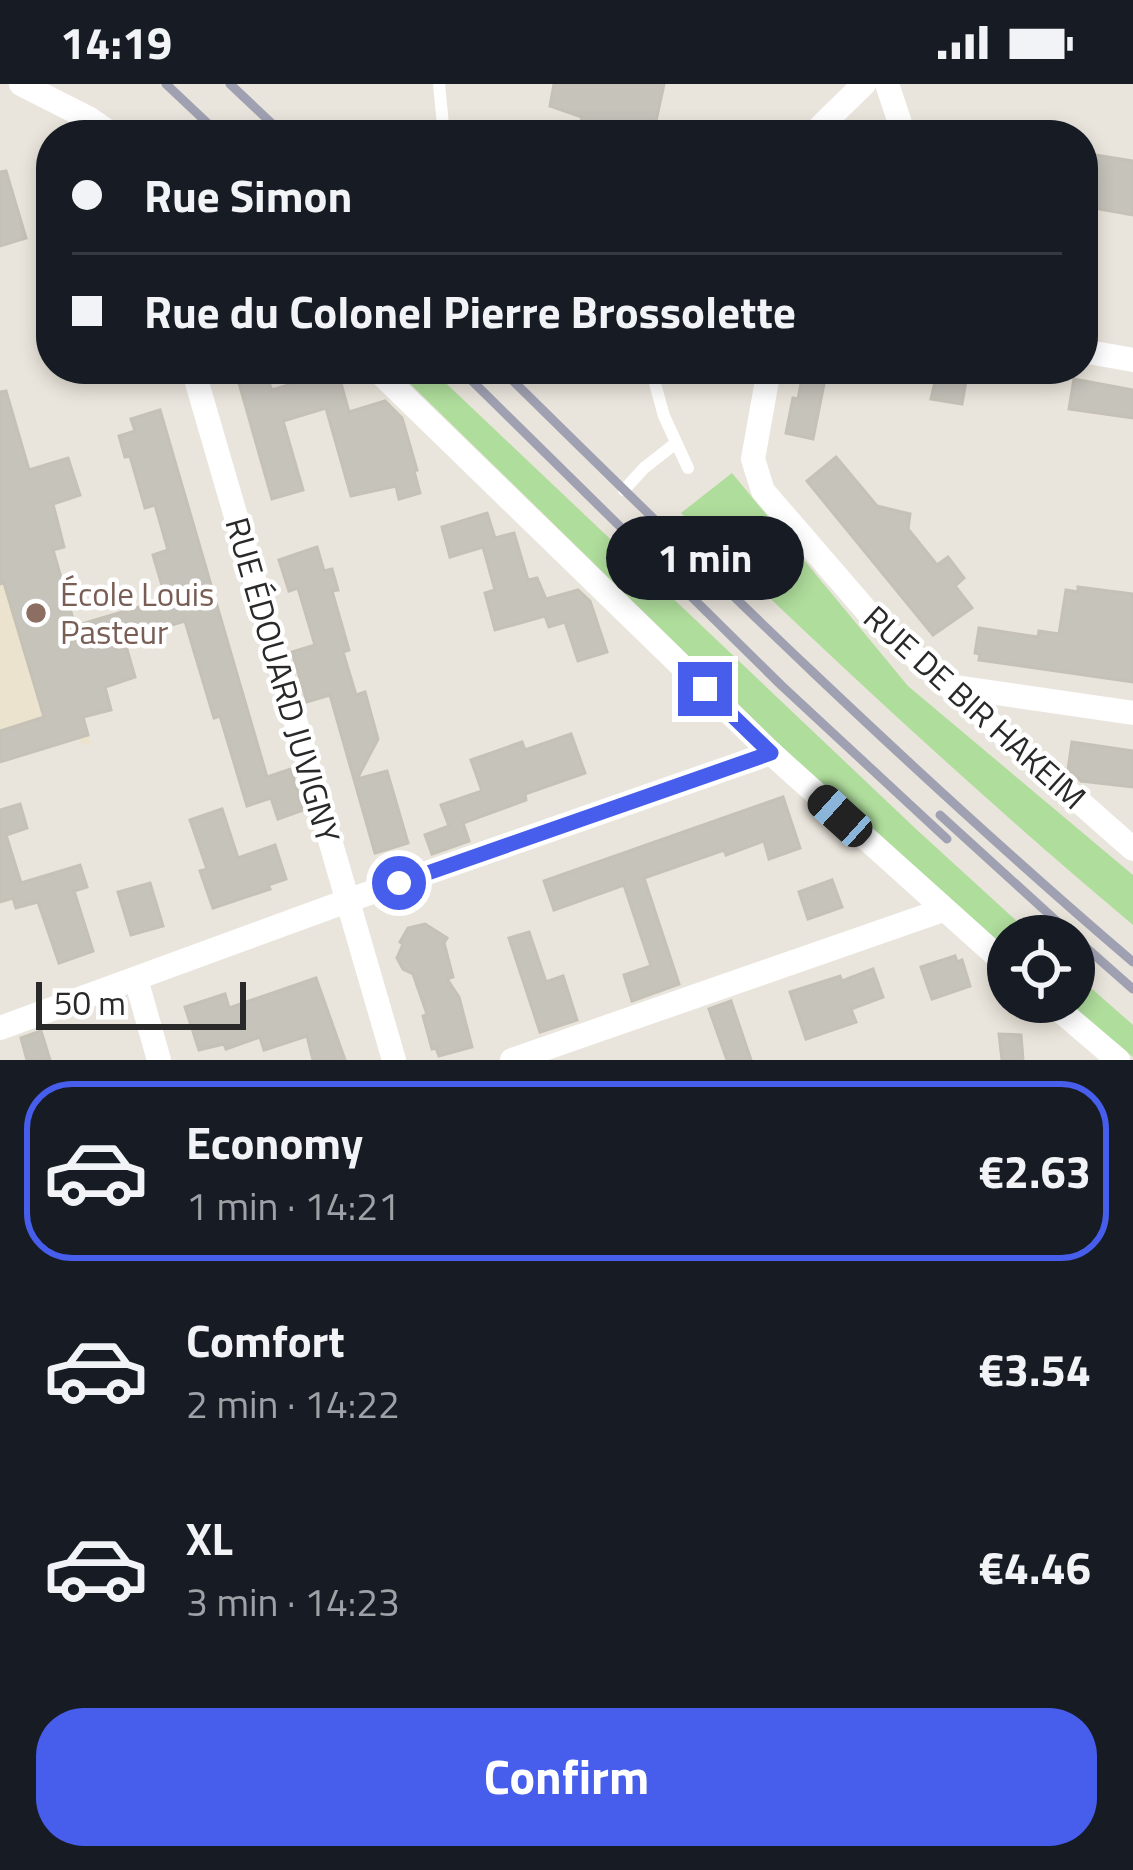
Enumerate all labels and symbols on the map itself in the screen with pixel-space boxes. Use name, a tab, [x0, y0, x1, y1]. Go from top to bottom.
street label: RUE ÉDOUARD JUVIGNY	[213, 511, 353, 849]
callout: 1 min	[606, 515, 804, 599]
place label: École Louis Pasteur	[60, 569, 214, 657]
street label: RUE DE BIR HAKEIM	[852, 593, 1098, 821]
marker: École Louis Pasteur	[23, 600, 49, 626]
route end	[678, 662, 732, 716]
car	[801, 779, 879, 853]
route start	[372, 856, 426, 910]
scale bar	[36, 976, 246, 1029]

